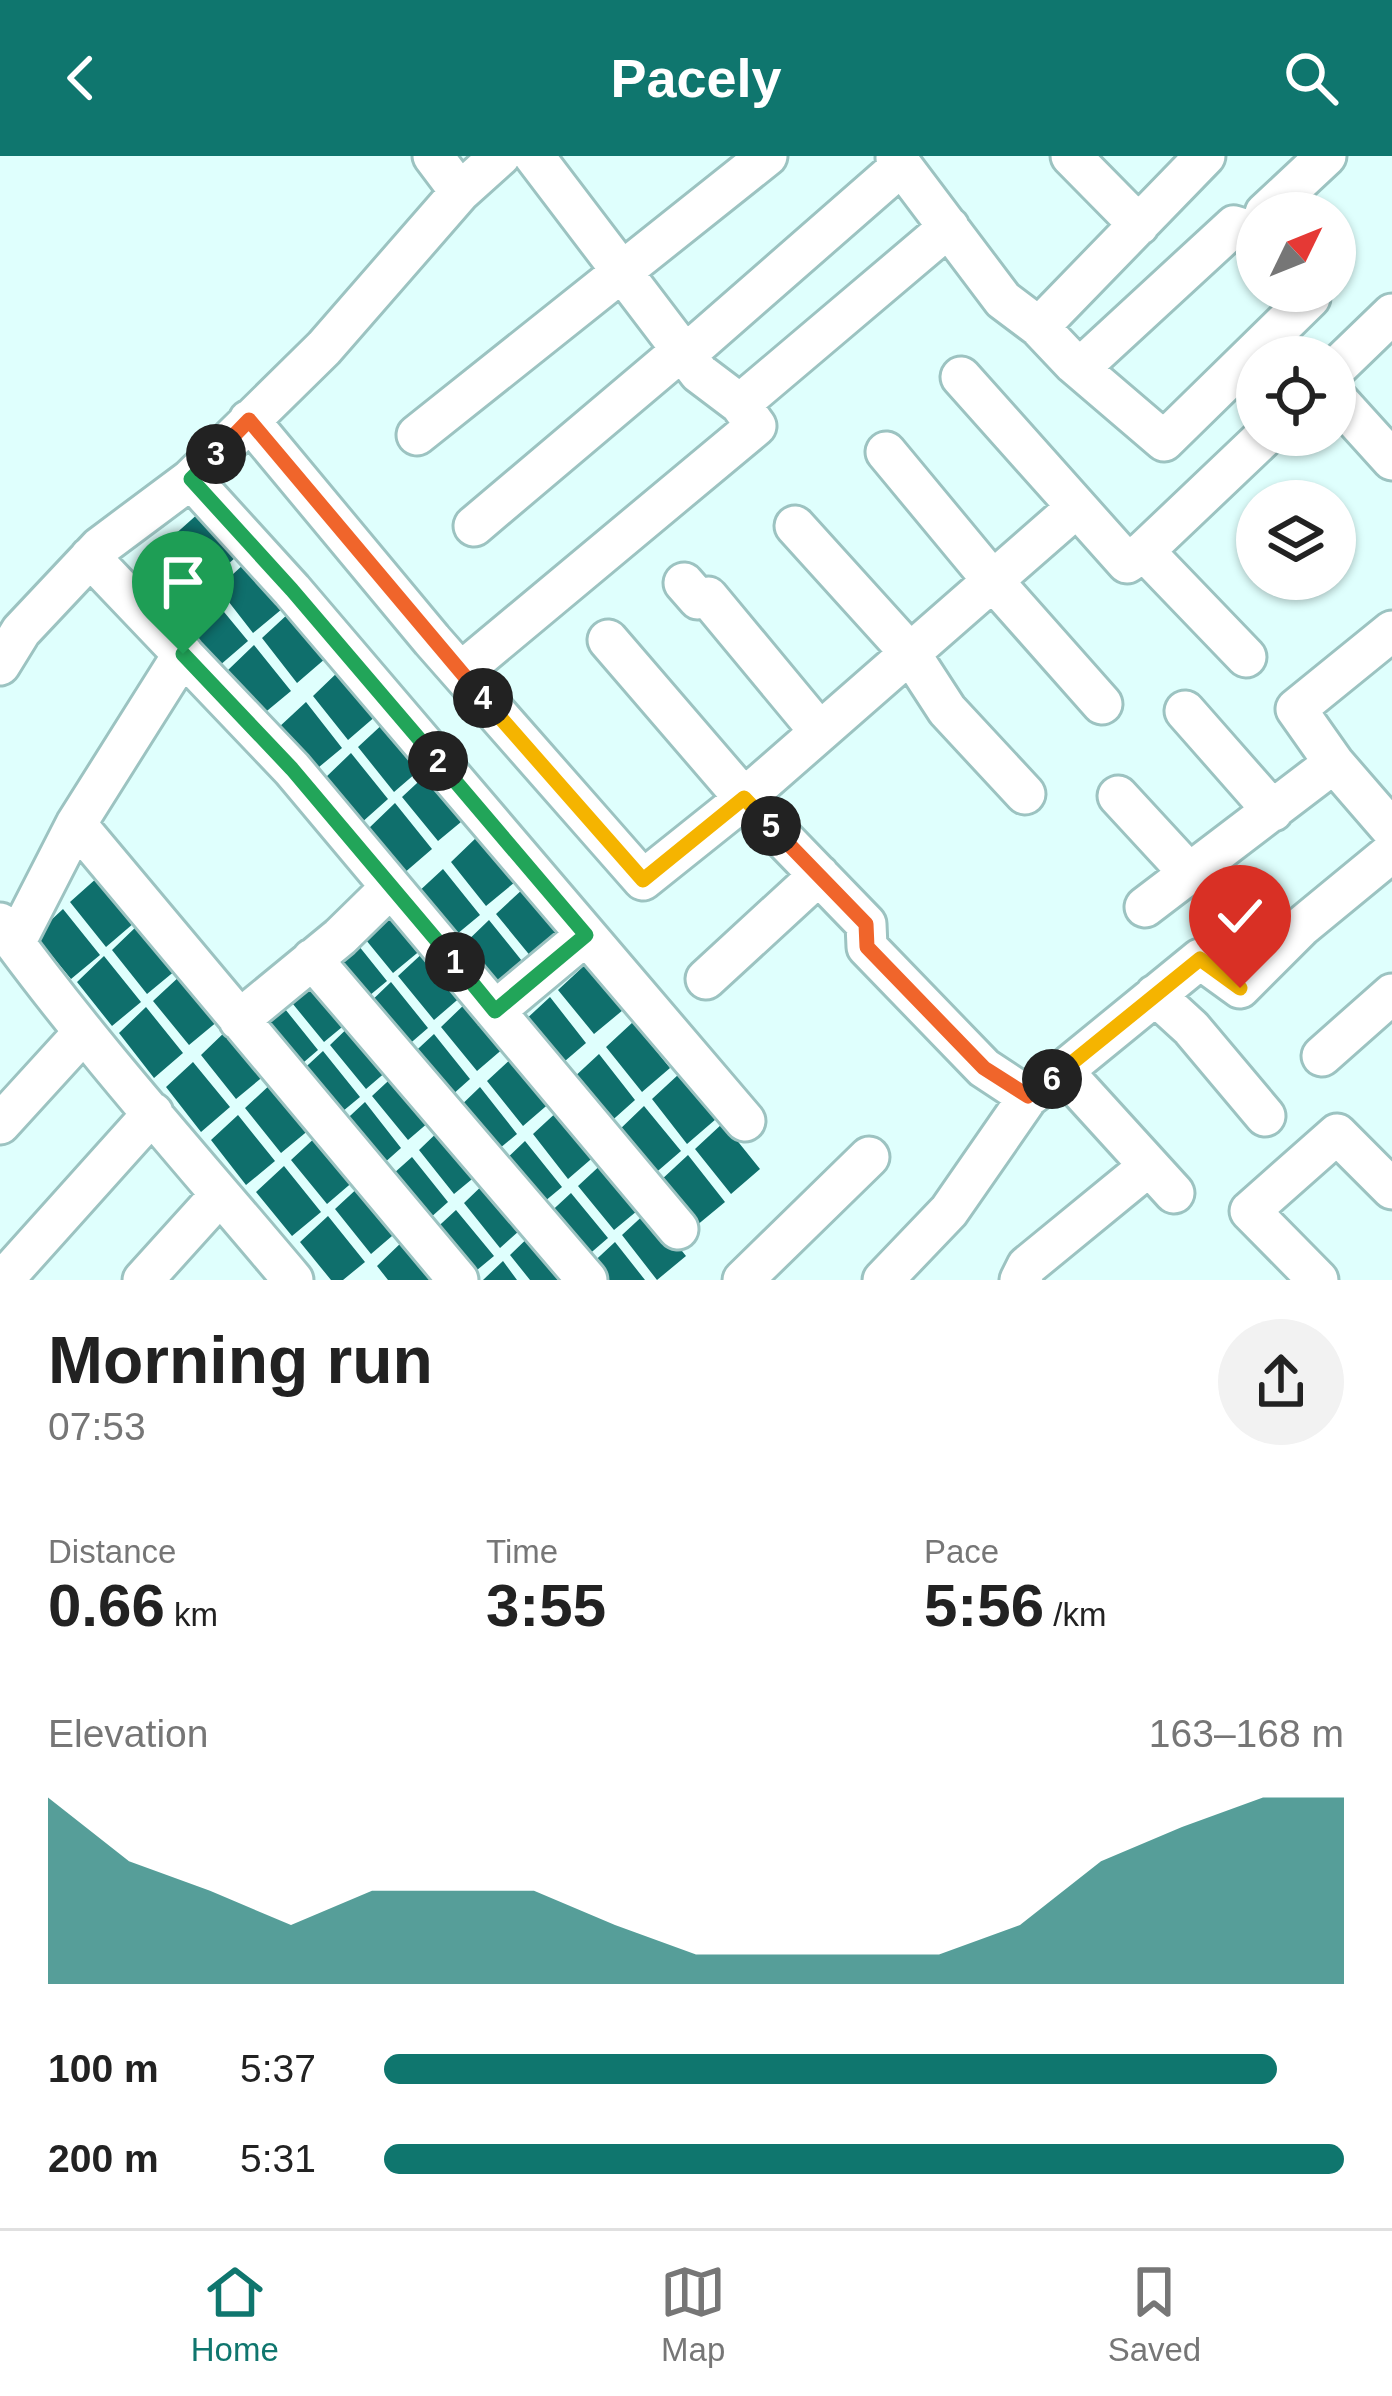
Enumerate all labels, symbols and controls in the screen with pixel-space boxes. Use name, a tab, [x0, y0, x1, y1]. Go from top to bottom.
icon: back	[48, 45, 114, 111]
icon: search	[1278, 45, 1344, 111]
text: Pacely	[610, 48, 782, 108]
north arrow	[1236, 192, 1356, 312]
map controls	[1236, 192, 1356, 600]
button: locate	[1236, 336, 1356, 456]
pin: 3	[186, 424, 246, 484]
text: 3	[207, 435, 225, 472]
button: layers	[1236, 480, 1356, 600]
pin	[132, 531, 234, 654]
icon: arrive	[150, 549, 216, 615]
pin: 4	[453, 668, 513, 728]
text: 4	[474, 679, 492, 716]
pin: 2	[408, 731, 468, 791]
text: 2	[429, 742, 447, 779]
pin: 5	[741, 796, 801, 856]
text: 5	[762, 807, 780, 844]
pin	[1189, 865, 1291, 988]
icon: check	[1207, 883, 1273, 949]
pin: 1	[425, 932, 485, 992]
text: 1	[446, 943, 464, 980]
pin: 6	[1022, 1049, 1082, 1109]
text: 6	[1043, 1060, 1061, 1097]
button: share	[1218, 1319, 1344, 1445]
text: Morning run	[48, 1323, 433, 1397]
text: 07:53	[48, 1405, 146, 1448]
text: Distance	[48, 1533, 176, 1570]
text: Time	[486, 1533, 558, 1570]
text: Pace	[924, 1533, 999, 1570]
text: 0.66	[48, 1572, 165, 1639]
text: 3:55	[486, 1572, 606, 1639]
text: 5:56	[924, 1572, 1044, 1639]
text: km	[165, 1596, 218, 1633]
text: /km	[1044, 1596, 1106, 1633]
text: Elevation	[48, 1712, 208, 1755]
text: 163–168 m	[1149, 1712, 1344, 1755]
text: 100 m	[48, 2047, 159, 2090]
text: 5:37	[240, 2047, 316, 2090]
text: 200 m	[48, 2137, 159, 2180]
text: 5:31	[240, 2137, 316, 2180]
tab: Home	[191, 2259, 279, 2369]
tab: Map	[660, 2259, 726, 2369]
tab: Saved	[1108, 2259, 1201, 2369]

